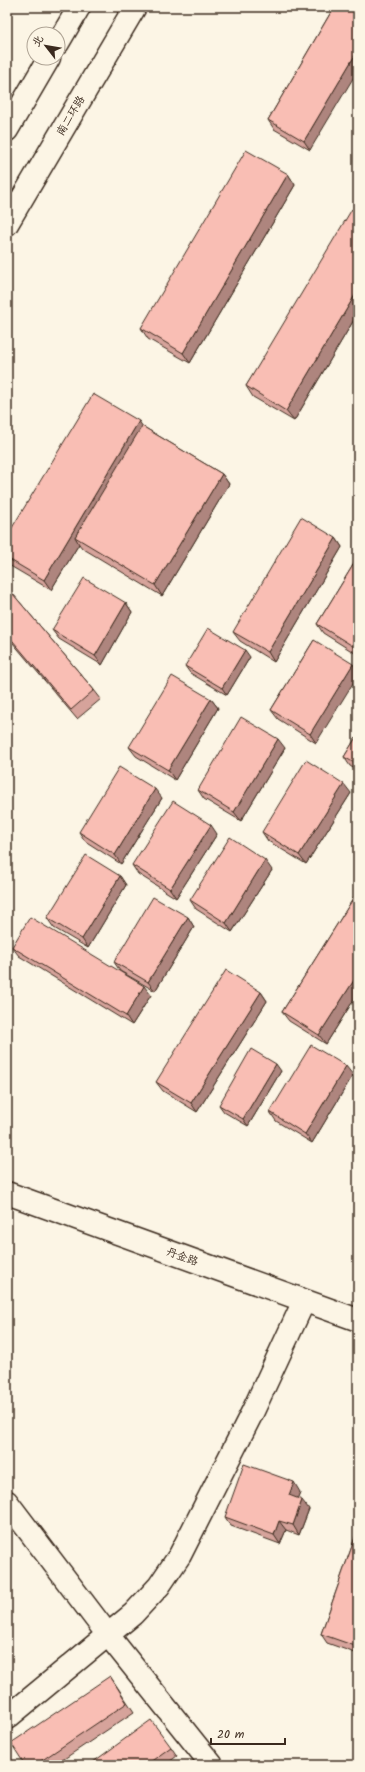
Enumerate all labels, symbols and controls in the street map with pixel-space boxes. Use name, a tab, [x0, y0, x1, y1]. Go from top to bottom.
north arrow	[26, 26, 66, 66]
text: 北	[28, 32, 49, 51]
street label: 南二环路	[52, 93, 90, 139]
street label: 丹金路	[163, 1243, 201, 1271]
scale bar	[211, 1720, 285, 1746]
text: 20 m	[217, 1725, 245, 1744]

